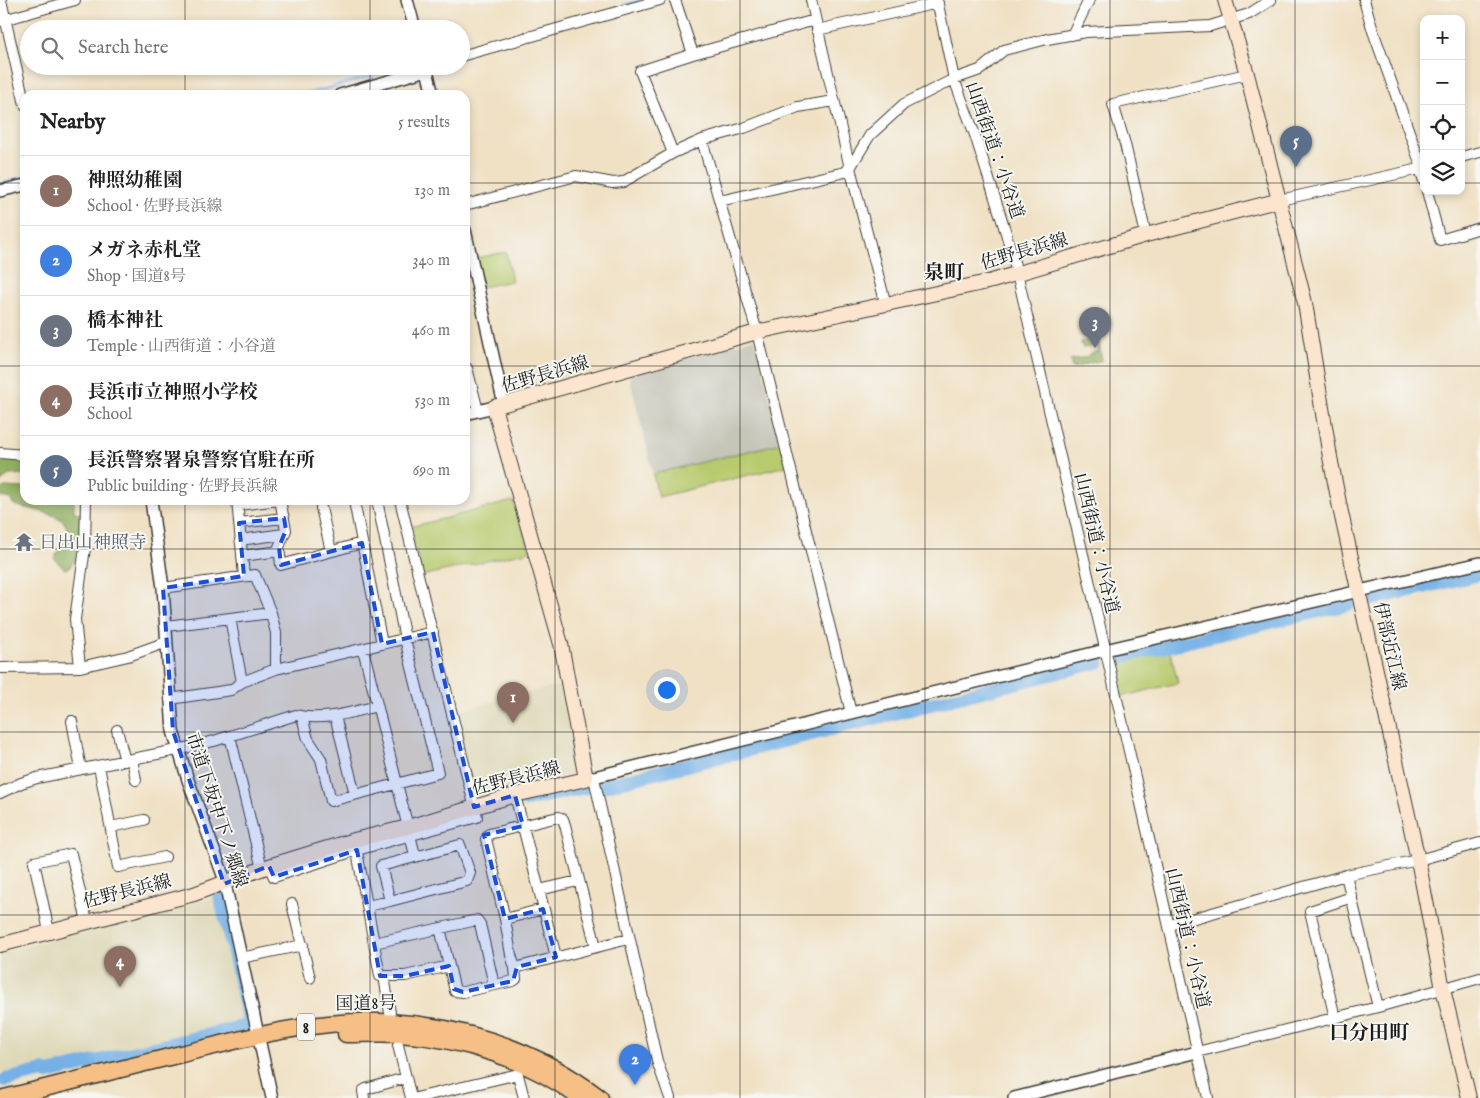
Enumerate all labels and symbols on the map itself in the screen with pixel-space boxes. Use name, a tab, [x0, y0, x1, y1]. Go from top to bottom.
street label: 山西街道：小谷道	[959, 79, 1028, 222]
pin: 5	[1280, 126, 1312, 167]
street label: 佐野長浜線	[978, 229, 1071, 276]
district label: 泉町	[924, 261, 965, 286]
pin: 3	[1079, 307, 1111, 348]
street label: 佐野長浜線	[499, 352, 592, 399]
street label: 山西街道：小谷道	[1068, 471, 1123, 616]
temple icon: 日出山神照寺	[13, 531, 35, 553]
place label: 日出山神照寺	[39, 532, 147, 555]
street label: 伊部近江線	[1367, 600, 1410, 693]
your location	[654, 677, 680, 703]
pin: 1	[497, 682, 529, 723]
street label: 市道下坂中下ノ郷線	[180, 730, 252, 891]
street label: 佐野長浜線	[470, 757, 563, 802]
street label: 山西街道：小谷道	[1159, 866, 1214, 1011]
street label: 佐野長浜線	[81, 870, 174, 915]
pin: 4	[104, 946, 136, 987]
street label: 国道8号	[335, 992, 397, 1017]
road number: 8	[297, 1014, 315, 1040]
district label: 口分田町	[1329, 1021, 1410, 1046]
pin: 2	[619, 1044, 651, 1085]

